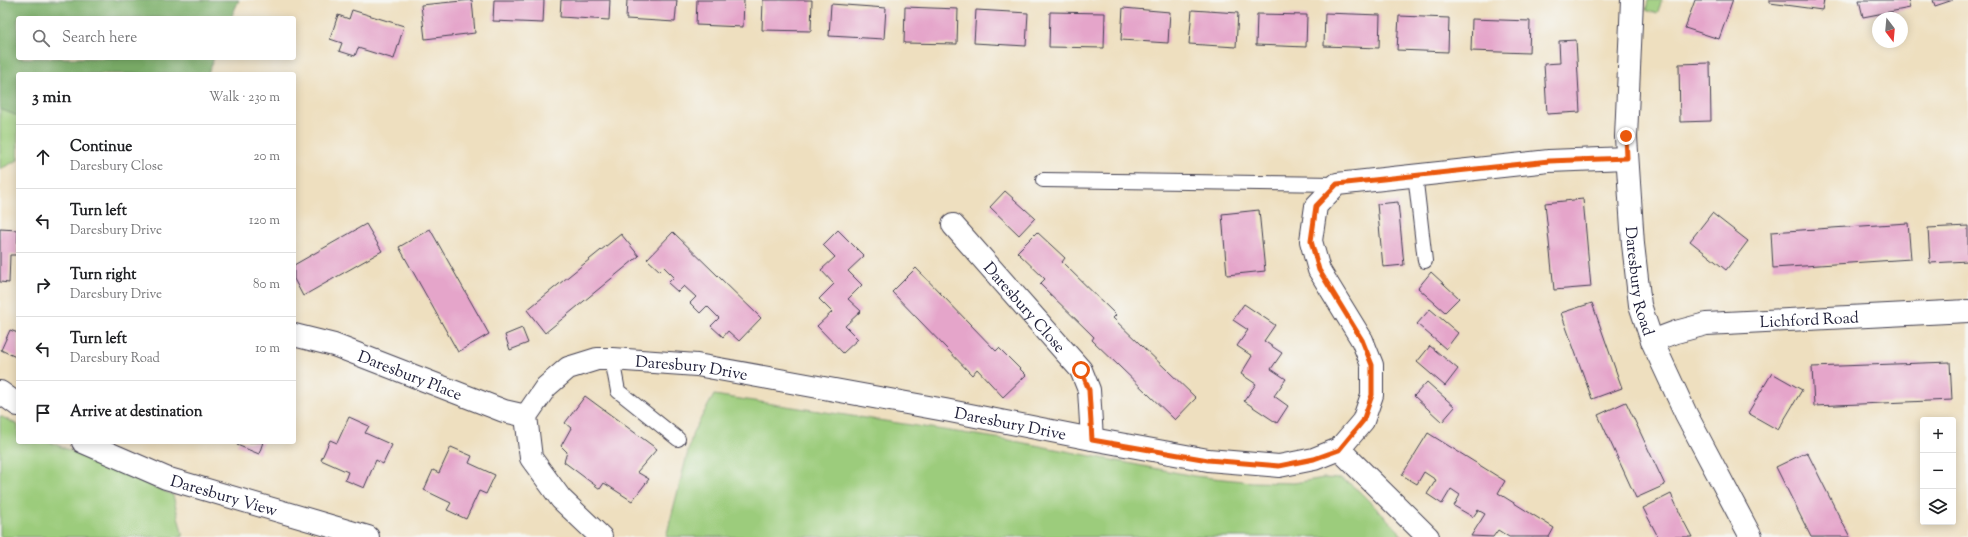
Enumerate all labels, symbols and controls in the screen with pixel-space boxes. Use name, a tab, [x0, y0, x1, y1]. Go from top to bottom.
north arrow	[1872, 12, 1908, 48]
search box	[16, 16, 296, 60]
icon: search	[30, 27, 52, 49]
text: Search here	[62, 28, 137, 49]
text: 3 min	[32, 86, 71, 110]
text: Walk · 230 m	[209, 89, 280, 107]
route end	[1617, 127, 1635, 145]
text: Continue	[70, 137, 132, 158]
icon: ahead	[32, 146, 54, 168]
text: 20 m	[254, 148, 280, 166]
text: Daresbury Close	[70, 158, 163, 176]
text: Turn left	[70, 201, 127, 222]
icon: left	[32, 210, 54, 232]
text: 120 m	[249, 212, 280, 230]
text: Daresbury Drive	[70, 222, 162, 240]
street label: Daresbury Road	[1618, 226, 1659, 339]
street label: Daresbury Close	[977, 258, 1070, 359]
text: Turn right	[70, 265, 136, 286]
icon: right	[32, 274, 54, 296]
text: 80 m	[253, 276, 280, 294]
text: Daresbury Drive	[70, 286, 162, 304]
street label: Lichford Road	[1759, 307, 1859, 335]
text: Turn left	[70, 329, 127, 350]
icon: left	[32, 338, 54, 360]
text: 10 m	[255, 340, 280, 358]
street label: Daresbury Place	[354, 346, 465, 408]
text: Daresbury Road	[70, 350, 160, 368]
street label: Daresbury Drive	[634, 352, 749, 388]
route start	[1072, 361, 1090, 379]
icon: arrive	[32, 402, 54, 424]
text: Arrive at destination	[70, 402, 203, 423]
street label: Daresbury Drive	[952, 403, 1068, 448]
map controls	[1920, 417, 1956, 525]
button: +	[1920, 417, 1956, 453]
button: −	[1920, 453, 1956, 489]
street label: Daresbury View	[167, 471, 280, 524]
button: layers	[1920, 489, 1956, 525]

